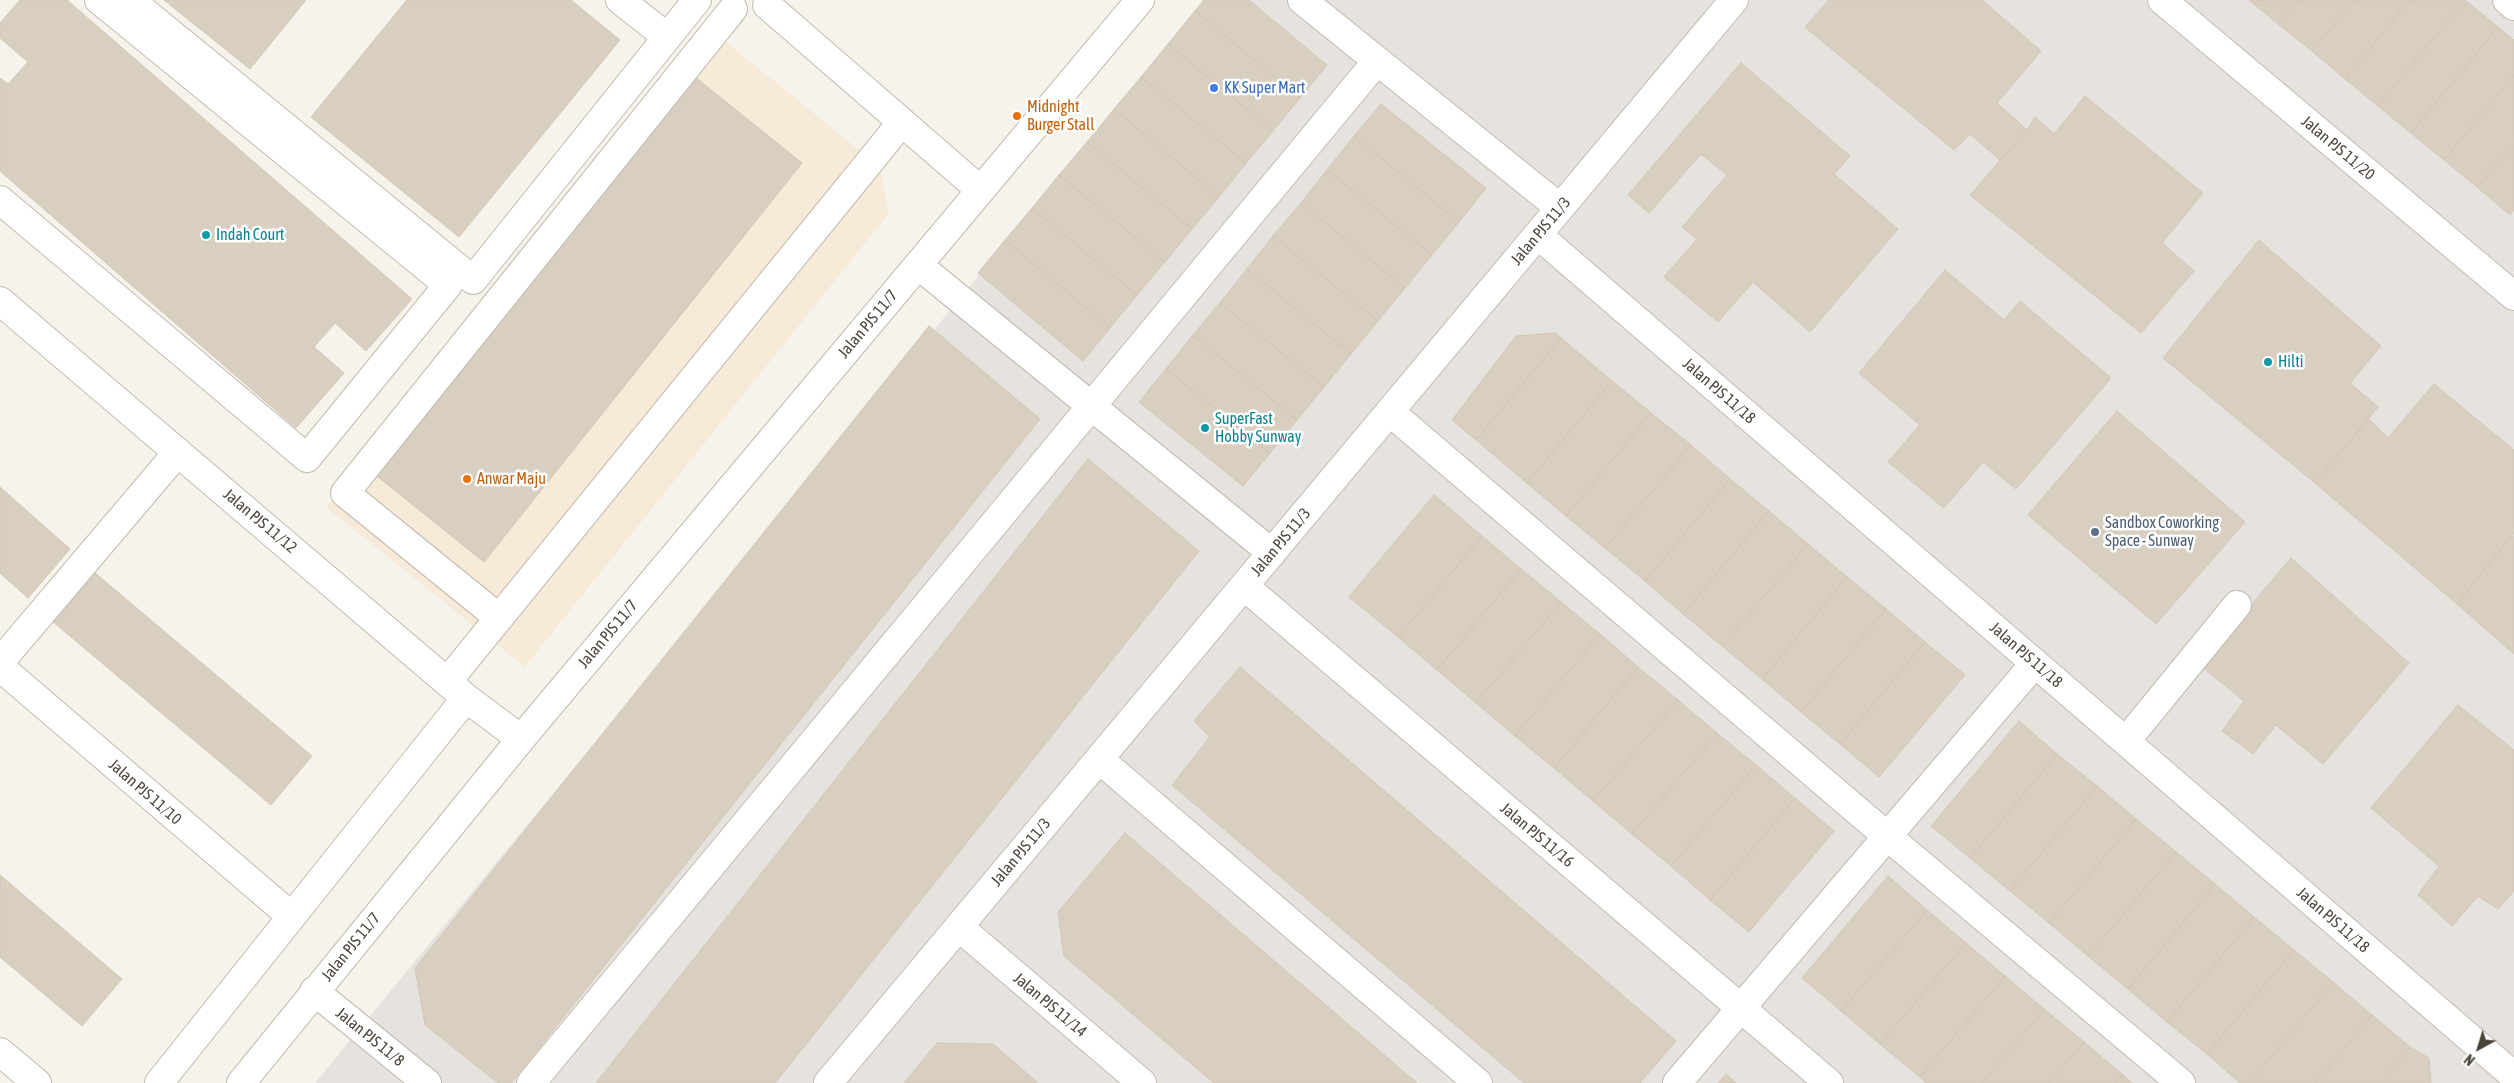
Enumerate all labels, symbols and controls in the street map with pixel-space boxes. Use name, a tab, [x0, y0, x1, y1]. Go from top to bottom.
place label: KK Super Mart	[1224, 78, 1305, 98]
marker: KK Super Mart	[1208, 82, 1220, 94]
place label: Midnight Burger Stall	[1027, 97, 1095, 135]
marker: Midnight Burger Stall	[1011, 110, 1023, 122]
street label: Jalan PJS 11/20	[2297, 112, 2379, 184]
street label: Jalan PJS 11/3	[1507, 193, 1575, 269]
place label: Indah Court	[216, 225, 284, 245]
marker: Indah Court	[200, 229, 212, 241]
street label: Jalan PJS 11/7	[834, 286, 902, 362]
place label: Hilti	[2278, 352, 2304, 372]
street label: Jalan PJS 11/18	[1679, 354, 1759, 428]
marker: Hilti	[2262, 356, 2274, 368]
place label: SuperFast Hobby Sunway	[1215, 409, 1301, 447]
marker: SuperFast Hobby Sunway	[1199, 422, 1211, 434]
place label: Anwar Maju	[477, 469, 546, 489]
marker: Anwar Maju	[461, 473, 473, 485]
street label: Jalan PJS 11/12	[219, 485, 301, 557]
street label: Jalan PJS 11/3	[1247, 504, 1315, 580]
place label: Sandbox Coworking Space - Sunway	[2105, 513, 2219, 551]
marker: Sandbox Coworking Space - Sunway	[2089, 526, 2101, 538]
street label: Jalan PJS 11/7	[574, 596, 642, 672]
street label: Jalan PJS 11/18	[1986, 618, 2066, 692]
street label: Jalan PJS 11/10	[105, 755, 185, 829]
street label: Jalan PJS 11/16	[1496, 799, 1578, 871]
street label: Jalan PJS 11/3	[987, 814, 1055, 890]
street label: Jalan PJS 11/18	[2293, 883, 2373, 957]
street label: Jalan PJS 11/7	[318, 909, 384, 985]
street label: Jalan PJS 11/14	[1009, 969, 1091, 1041]
street label: Jalan PJS 11/8	[332, 1004, 408, 1070]
north arrow	[2454, 1023, 2504, 1073]
text: N	[2461, 1051, 2478, 1068]

